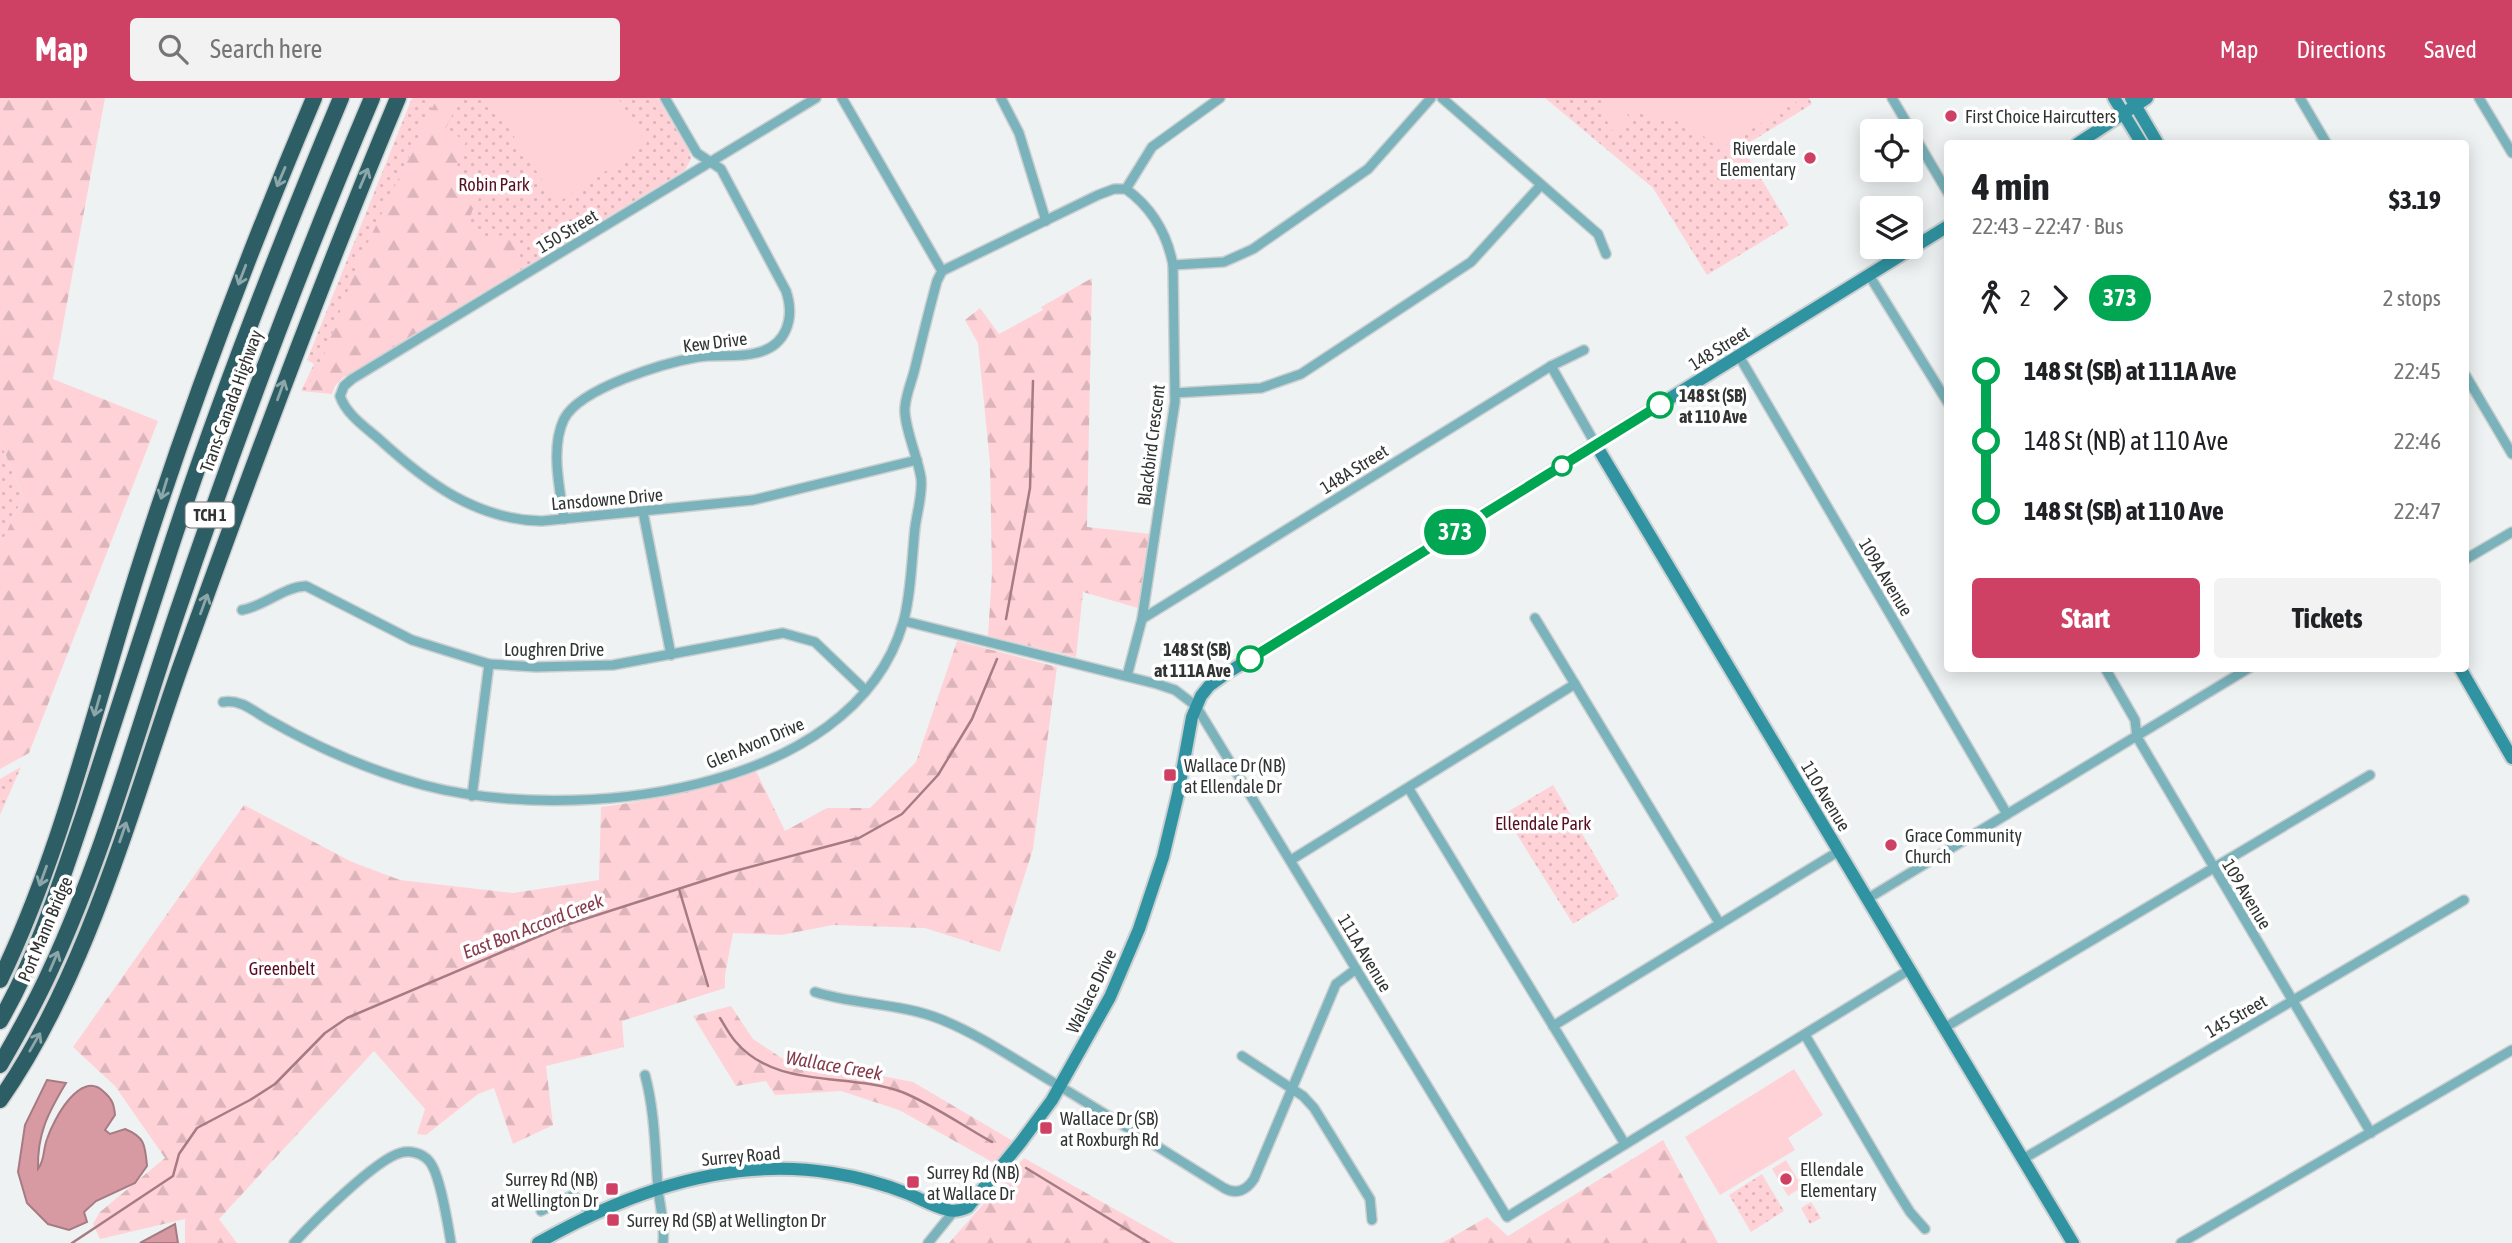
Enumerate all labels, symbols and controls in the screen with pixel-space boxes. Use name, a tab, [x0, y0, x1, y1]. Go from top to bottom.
search box	[130, 18, 620, 81]
text: Map	[35, 30, 88, 68]
icon: search	[154, 30, 192, 68]
text: Search here	[210, 34, 322, 64]
text: Map	[2220, 36, 2258, 63]
text: Directions	[2296, 36, 2386, 63]
text: Saved	[2424, 36, 2477, 63]
place label: First Choice Haircutters	[1965, 106, 2116, 127]
marker: First Choice Haircutters	[1943, 108, 1959, 124]
map controls	[1860, 119, 1923, 259]
button: locate	[1860, 119, 1923, 182]
place label: Riverdale Elementary	[1719, 138, 1796, 180]
marker: Riverdale Elementary	[1802, 150, 1818, 166]
text: 4 min	[1972, 165, 2050, 208]
one-way arrow	[274, 166, 287, 188]
one-way arrow	[359, 168, 372, 190]
park label: Robin Park	[458, 174, 530, 195]
text: $3.19	[2389, 185, 2441, 215]
button: layers	[1860, 196, 1923, 259]
street label: 150 Street	[533, 205, 601, 257]
text: 22:43 – 22:47 · Bus	[1972, 213, 2124, 239]
one-way arrow	[234, 264, 247, 285]
icon: walk	[1972, 279, 2010, 317]
icon: forward	[2041, 279, 2079, 317]
text: 373	[2103, 284, 2137, 311]
text: 2	[2020, 285, 2031, 311]
text: 2 stops	[2383, 285, 2441, 311]
street label: 148 Street	[1685, 321, 1753, 375]
street label: Trans-Canada Highway	[195, 327, 267, 475]
street label: Kew Drive	[682, 328, 748, 356]
text: 148 St (SB) at 111A Ave	[2024, 356, 2237, 386]
text: 22:45	[2394, 358, 2441, 384]
one-way arrow	[276, 380, 288, 402]
street label: Blackbird Crescent	[1133, 383, 1169, 507]
place label: 148 St (SB) at 110 Ave	[1679, 385, 1747, 427]
marker: 148 St (SB) at 110 Ave	[1647, 392, 1673, 418]
text: 148 St (NB) at 110 Ave	[2024, 426, 2228, 456]
text: 22:46	[2394, 428, 2441, 454]
street label: 148A Street	[1316, 440, 1392, 498]
unlabelled marker	[1552, 456, 1572, 476]
one-way arrow	[157, 478, 170, 500]
street label: Lansdowne Drive	[550, 484, 664, 514]
text: 148 St (SB) at 110 Ave	[2024, 496, 2224, 526]
text: 22:47	[2394, 498, 2441, 524]
road number: TCH 1	[186, 502, 234, 528]
line badge: 373	[1415, 509, 1495, 555]
text: 373	[1438, 518, 1472, 545]
street label: 109A Avenue	[1855, 535, 1917, 619]
button: Start	[1972, 578, 2200, 658]
button: Tickets	[2214, 578, 2441, 658]
one-way arrow	[199, 593, 211, 615]
street label: Loughren Drive	[504, 639, 604, 660]
place label: 148 St (SB) at 111A Ave	[1154, 639, 1231, 681]
marker: 148 St (SB) at 111A Ave	[1237, 646, 1263, 672]
one-way arrow	[90, 695, 103, 717]
street label: Glen Avon Drive	[703, 713, 807, 773]
place label: Wallace Dr (NB) at Ellendale Dr	[1184, 755, 1286, 797]
street label: 110 Avenue	[1797, 757, 1855, 835]
marker: Wallace Dr (NB) at Ellendale Dr	[1162, 767, 1178, 783]
park label: Ellendale Park	[1495, 813, 1591, 834]
one-way arrow	[118, 822, 130, 844]
place label: Grace Community Church	[1905, 825, 2022, 867]
marker: Grace Community Church	[1883, 837, 1899, 853]
street label: 109 Avenue	[2218, 855, 2276, 933]
one-way arrow	[36, 865, 48, 887]
street label: Port Mann Bridge	[13, 873, 77, 985]
water label: East Bon Accord Creek	[459, 889, 607, 963]
street label: 111A Avenue	[1334, 911, 1396, 995]
street label: Wallace Drive	[1062, 945, 1120, 1037]
one-way arrow	[49, 951, 62, 972]
park label: Greenbelt	[249, 958, 315, 979]
street label: 145 Street	[2202, 990, 2270, 1042]
one-way arrow	[28, 1032, 42, 1052]
water label: Wallace Creek	[784, 1046, 885, 1084]
place label: Wallace Dr (SB) at Roxburgh Rd	[1060, 1108, 1159, 1150]
marker: Wallace Dr (SB) at Roxburgh Rd	[1038, 1120, 1054, 1136]
street label: Surrey Road	[701, 1142, 781, 1170]
place label: Ellendale Elementary	[1800, 1159, 1877, 1201]
place label: Surrey Rd (NB) at Wallace Dr	[927, 1162, 1020, 1204]
place label: Surrey Rd (NB) at Wellington Dr	[491, 1169, 599, 1211]
marker: Ellendale Elementary	[1778, 1171, 1794, 1187]
marker: Surrey Rd (NB) at Wallace Dr	[905, 1174, 921, 1190]
marker: Surrey Rd (NB) at Wellington Dr	[604, 1181, 620, 1197]
place label: Surrey Rd (SB) at Wellington Dr	[627, 1210, 827, 1231]
marker: Surrey Rd (SB) at Wellington Dr	[605, 1212, 621, 1228]

